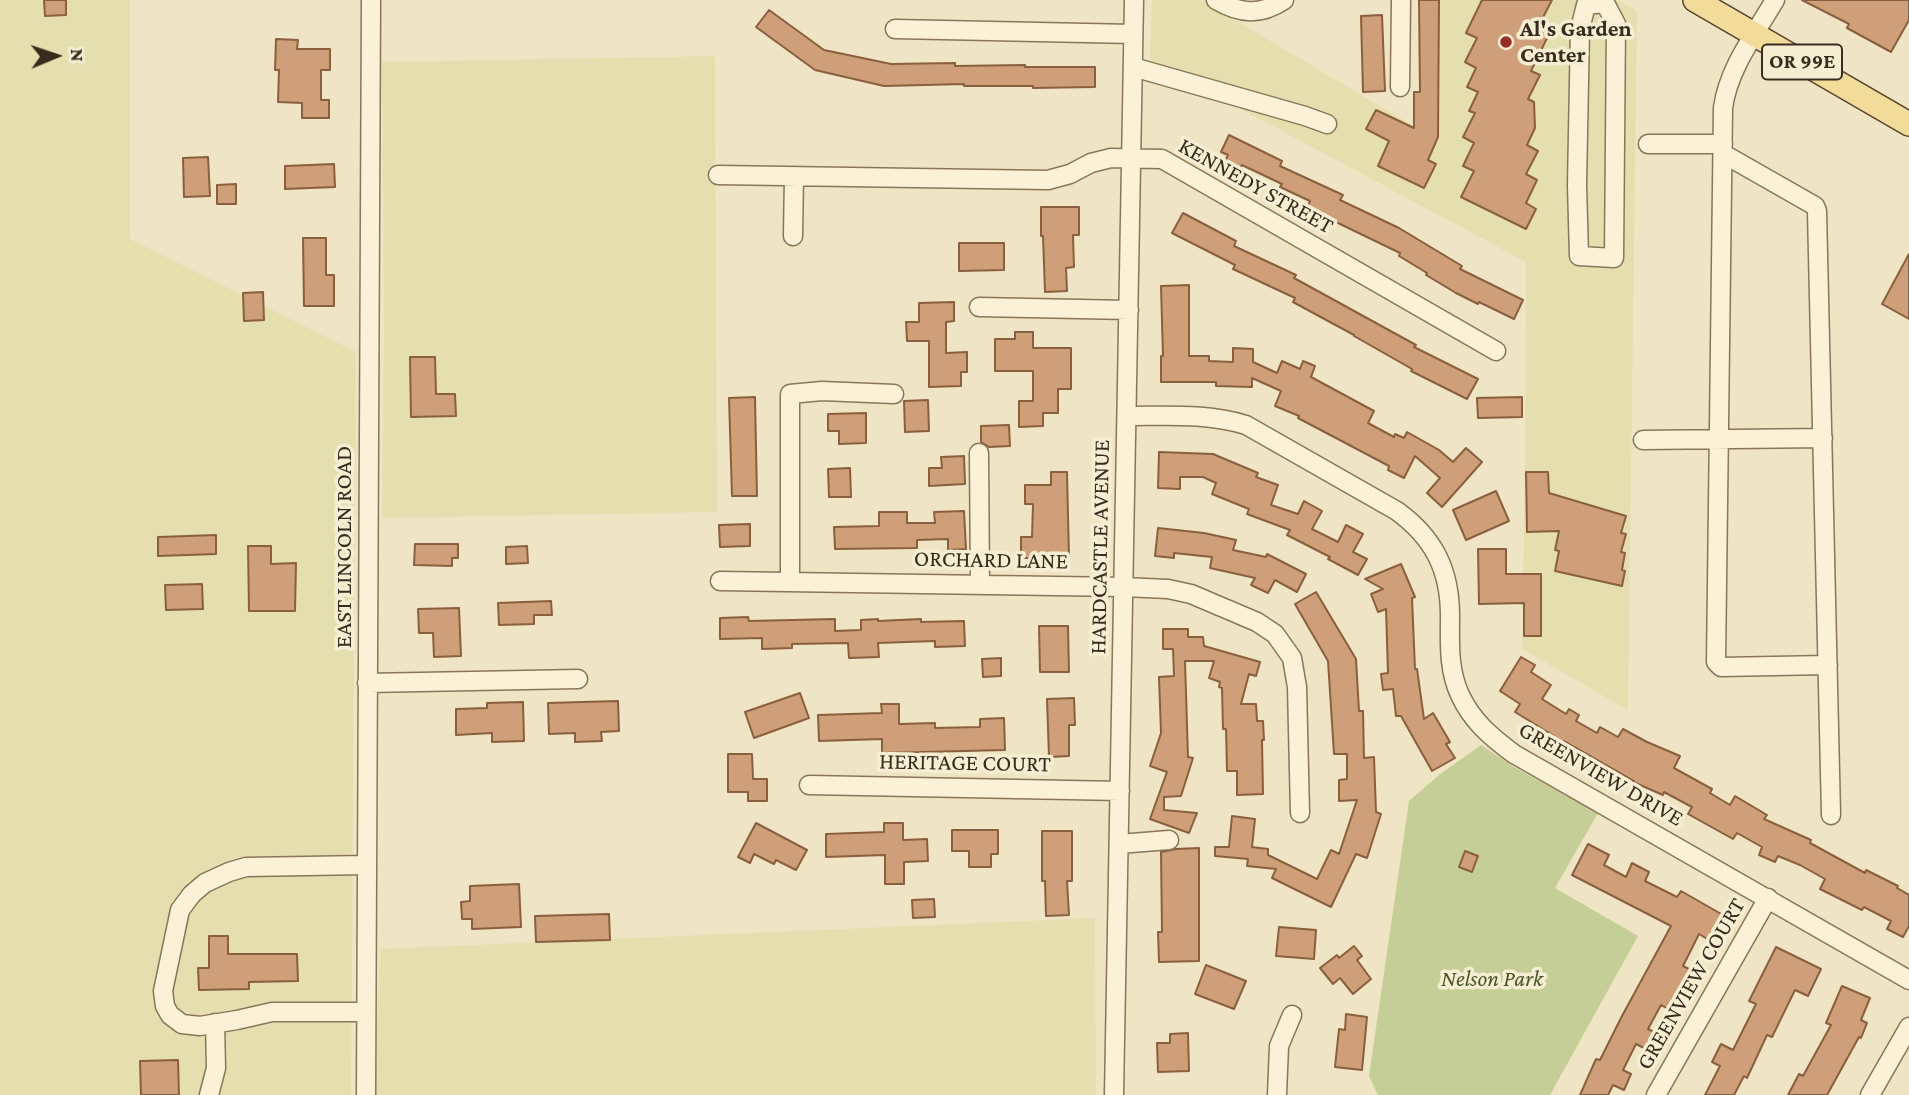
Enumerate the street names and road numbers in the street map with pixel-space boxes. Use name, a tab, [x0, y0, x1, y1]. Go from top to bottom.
road number: OR 99E	[1762, 44, 1842, 80]
street label: KENNEDY STREET	[1174, 132, 1338, 240]
street label: HARDCASTLE AVENUE	[1084, 439, 1116, 655]
street label: EAST LINCOLN ROAD	[330, 446, 358, 648]
street label: ORCHARD LANE	[914, 545, 1068, 575]
street label: GREENVIEW DRIVE	[1514, 716, 1688, 832]
street label: HERITAGE COURT	[879, 748, 1051, 778]
street label: GREENVIEW COURT	[1631, 893, 1751, 1075]

